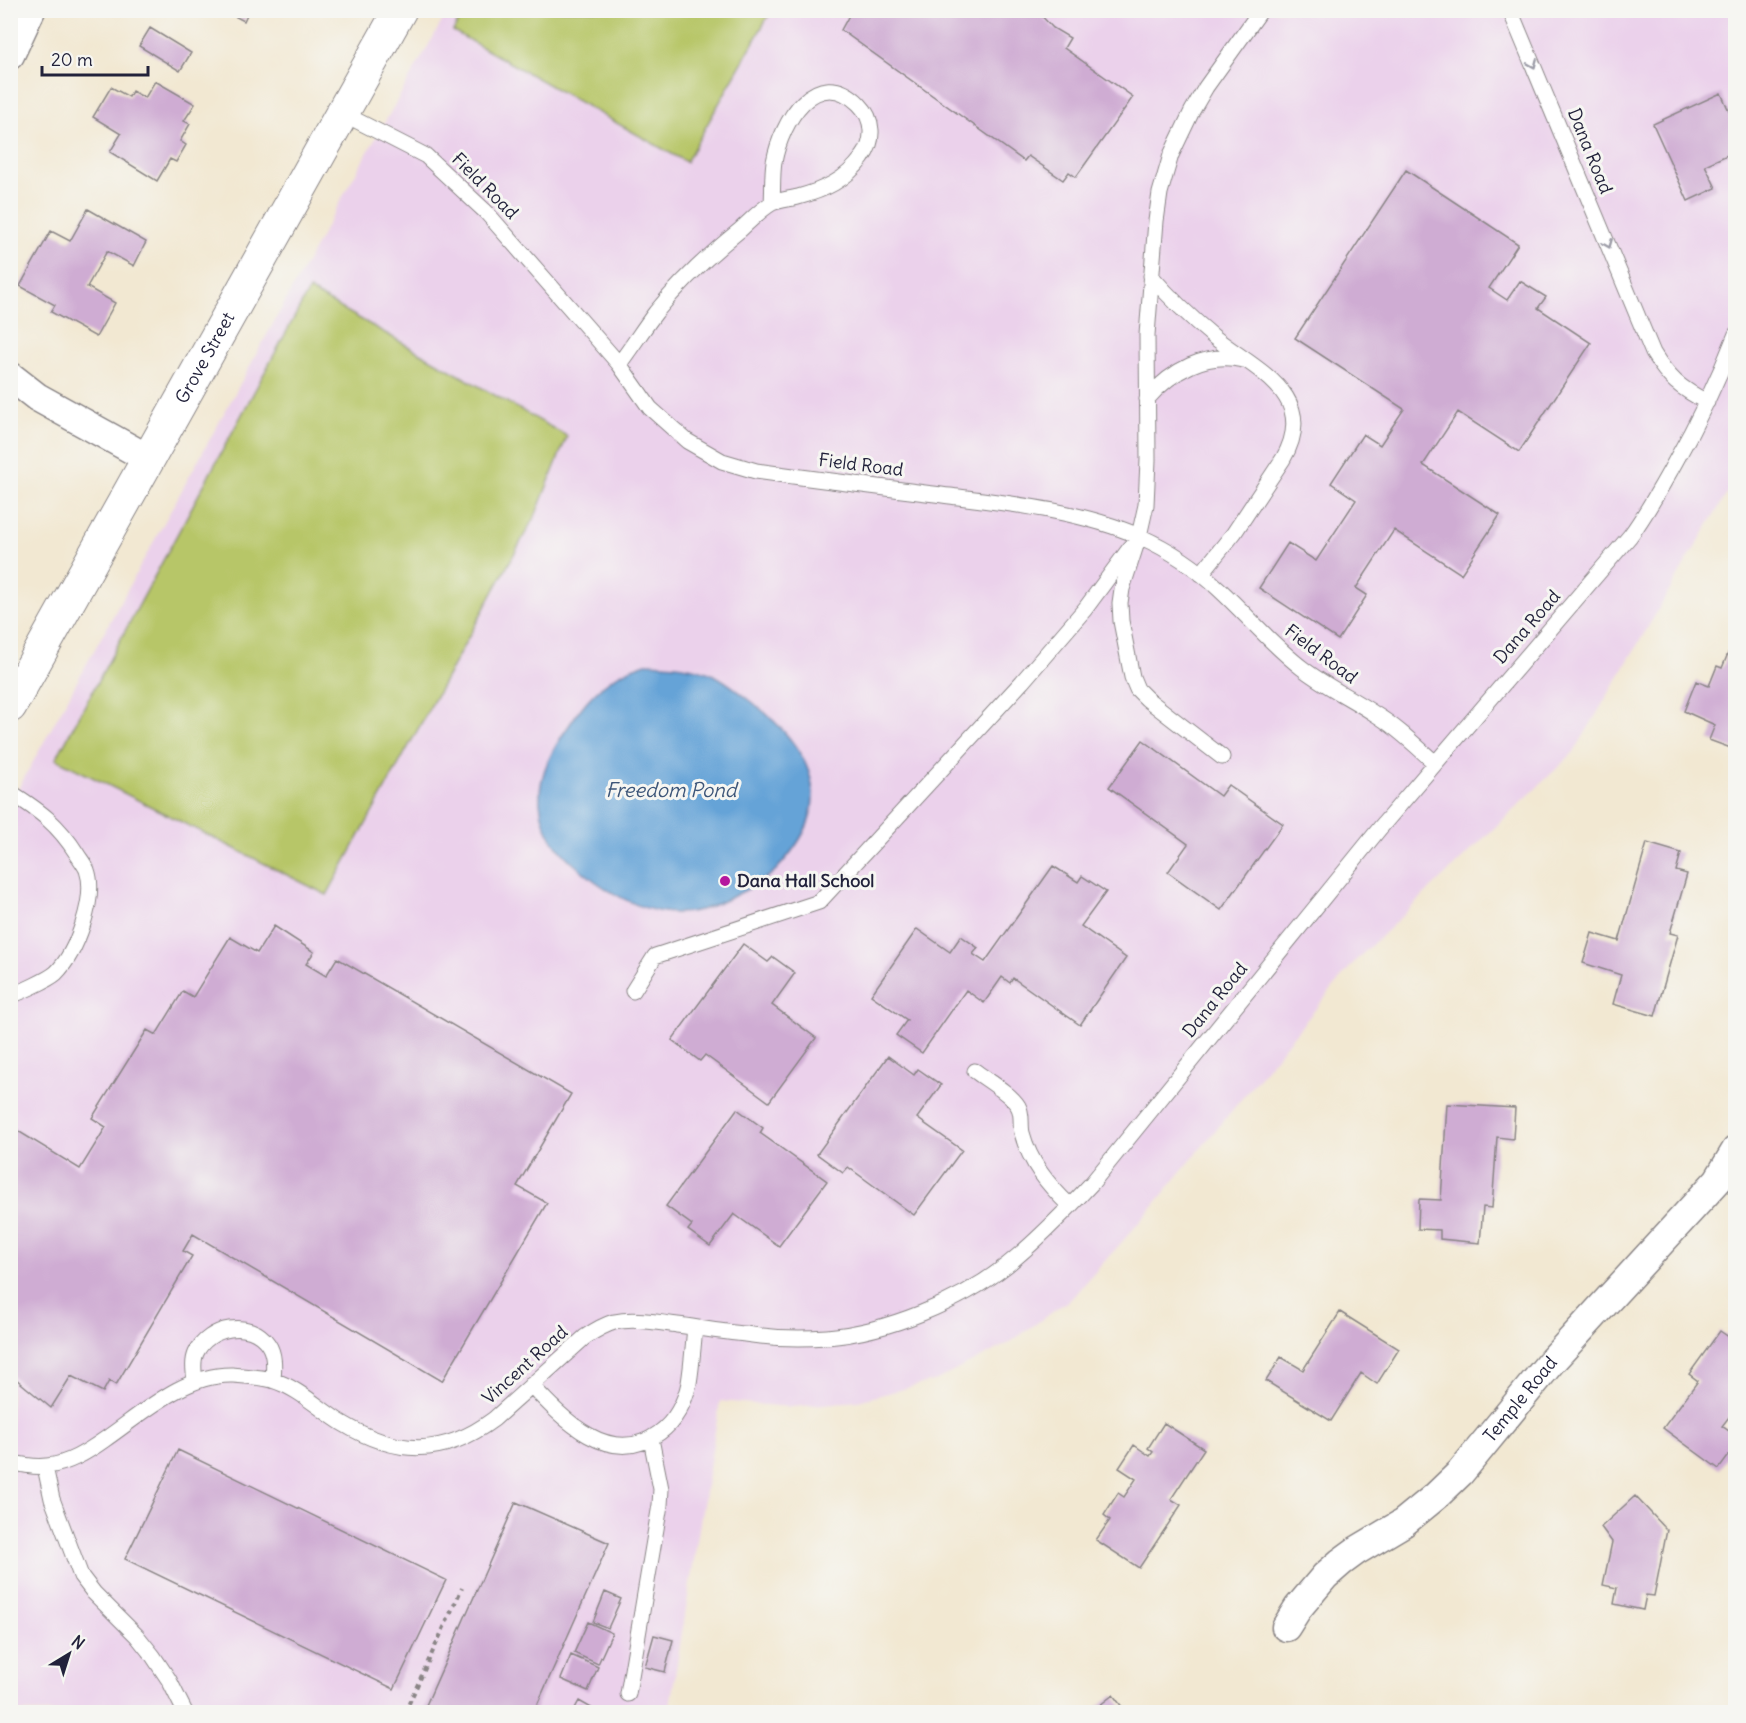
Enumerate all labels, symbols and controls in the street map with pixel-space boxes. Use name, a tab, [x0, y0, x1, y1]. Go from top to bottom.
scale bar	[42, 39, 148, 77]
text: 20 m	[51, 48, 93, 71]
one-way arrow	[1526, 58, 1538, 69]
street label: Dana Road	[1563, 105, 1618, 197]
street label: Field Road	[447, 147, 524, 224]
one-way arrow	[1601, 238, 1613, 249]
street label: Grove Street	[170, 308, 239, 407]
street label: Field Road	[817, 448, 905, 481]
street label: Dana Road	[1488, 585, 1565, 668]
street label: Field Road	[1280, 619, 1363, 689]
water label: Freedom Pond	[605, 777, 739, 802]
place label: Dana Hall School	[737, 869, 874, 892]
marker: Dana Hall School	[718, 874, 732, 888]
street label: Dana Road	[1177, 957, 1252, 1042]
street label: Vincent Road	[477, 1320, 572, 1409]
street label: Temple Road	[1478, 1351, 1562, 1447]
north arrow	[39, 1624, 99, 1684]
text: N	[68, 1631, 89, 1653]

